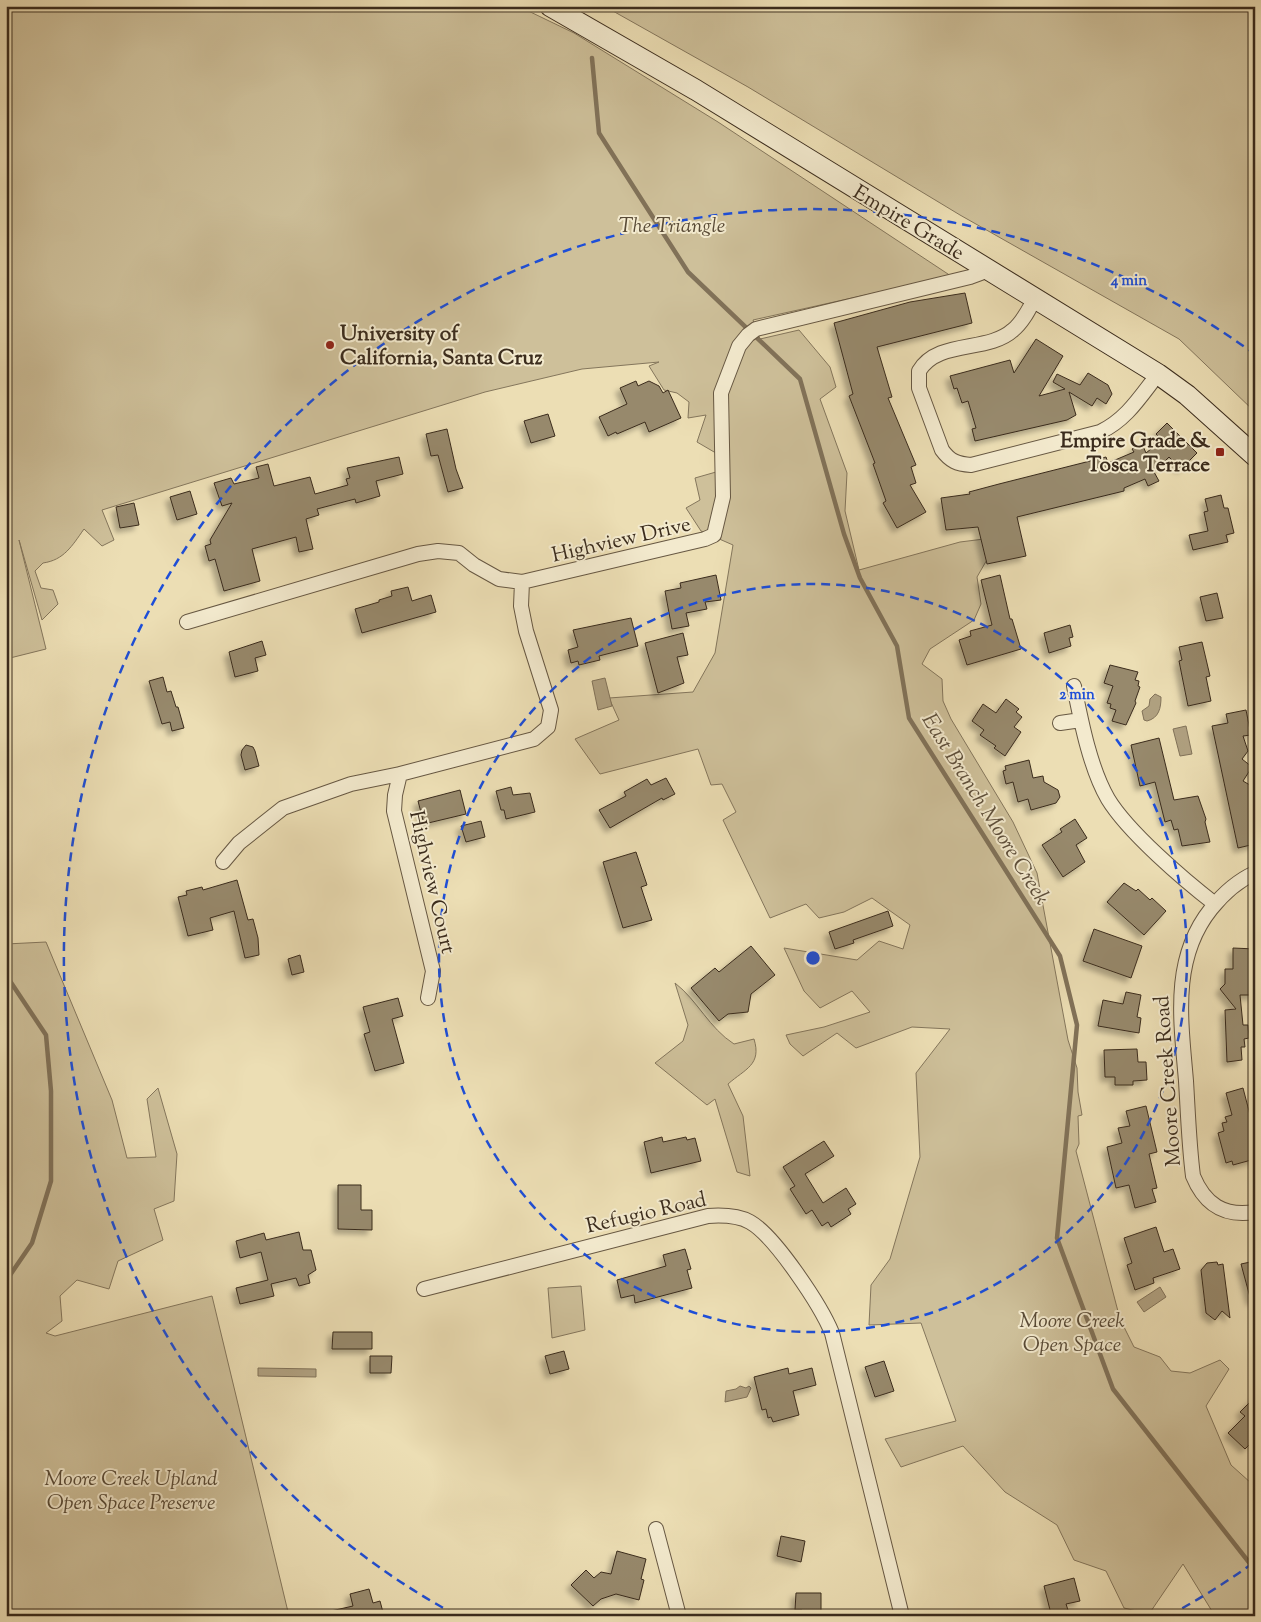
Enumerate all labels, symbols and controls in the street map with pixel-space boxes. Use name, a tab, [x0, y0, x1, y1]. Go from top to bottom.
street label: Empire Grade	[847, 179, 969, 269]
park label: The Triangle	[619, 212, 725, 242]
text: 4 min	[1110, 271, 1147, 292]
place label: University of California, Santa Cruz	[340, 320, 542, 374]
marker: University of California, Santa Cruz	[324, 339, 336, 351]
place label: Empire Grade & Tosca Terrace	[1060, 427, 1211, 481]
marker: Empire Grade & Tosca Terrace	[1214, 446, 1226, 458]
street label: Highview Drive	[549, 510, 694, 572]
text: 2 min	[1059, 685, 1095, 706]
water label: East Branch Moore Creek	[912, 707, 1057, 912]
street label: Highview Court	[400, 808, 462, 957]
centre of rings	[804, 949, 822, 967]
street label: Moore Creek Road	[1148, 994, 1190, 1167]
street label: Refugio Road	[583, 1185, 710, 1242]
park label: Moore Creek Open Space	[1019, 1307, 1125, 1361]
park label: Moore Creek Upland Open Space Preserve	[44, 1465, 218, 1519]

